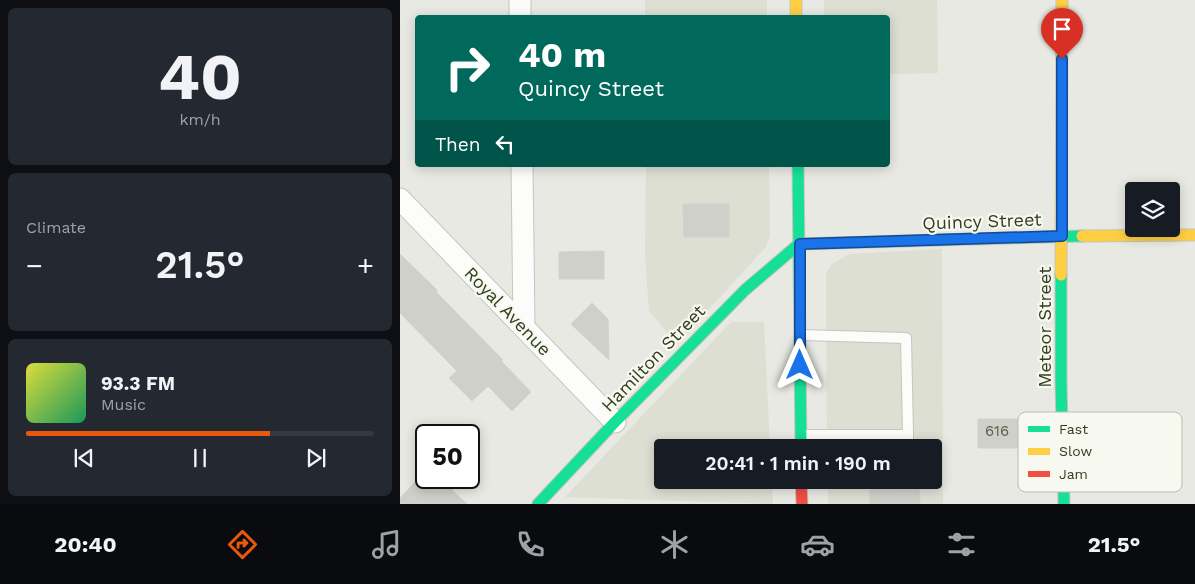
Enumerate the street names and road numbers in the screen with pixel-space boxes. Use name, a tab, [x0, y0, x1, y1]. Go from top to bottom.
street label: Quincy Street	[922, 208, 1042, 234]
street label: Royal Avenue	[460, 262, 556, 360]
street label: Meteor Street	[1034, 266, 1055, 388]
street label: Hamilton Street	[597, 300, 710, 416]

